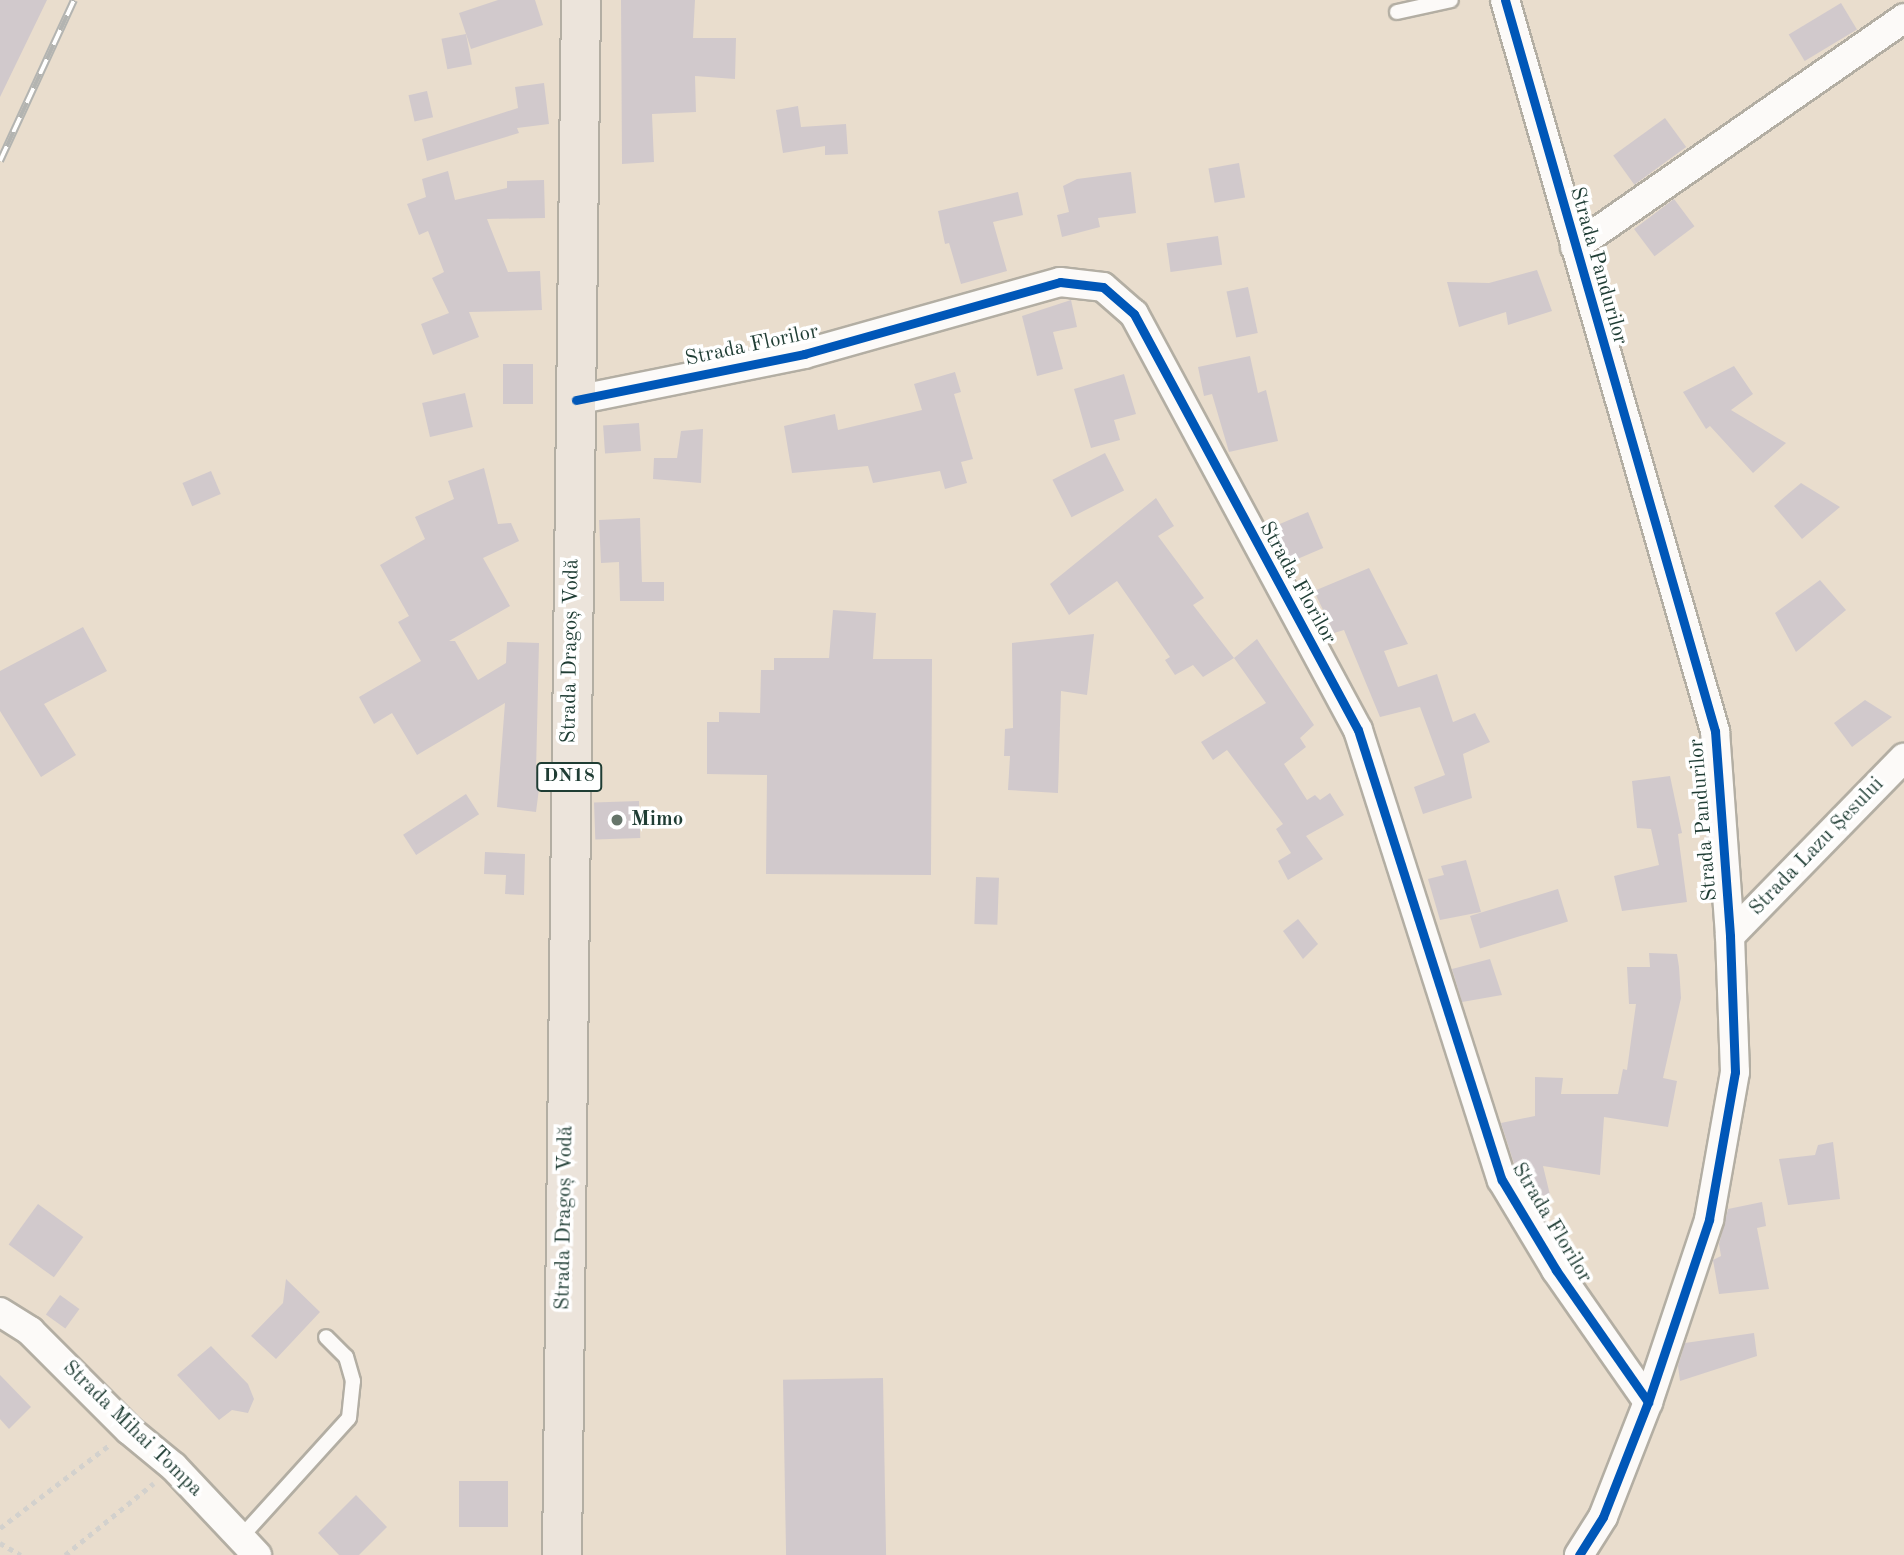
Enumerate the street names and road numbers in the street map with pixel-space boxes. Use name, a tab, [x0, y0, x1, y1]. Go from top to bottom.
street label: Strada Pandurilor	[1563, 184, 1633, 348]
street label: Strada Florilor	[683, 320, 821, 372]
street label: Strada Florilor	[1253, 517, 1341, 649]
street label: Strada Dragoș Vodă	[557, 558, 585, 744]
street label: Strada Pandurilor	[1684, 738, 1724, 902]
road number: DN18	[536, 762, 602, 792]
street label: Strada Lazu Șesului	[1744, 772, 1890, 922]
street label: Strada Dragoș Vodă	[551, 1125, 579, 1311]
street label: Strada Florilor	[1505, 1158, 1597, 1288]
street label: Strada Mihai Tompa	[57, 1356, 207, 1502]

